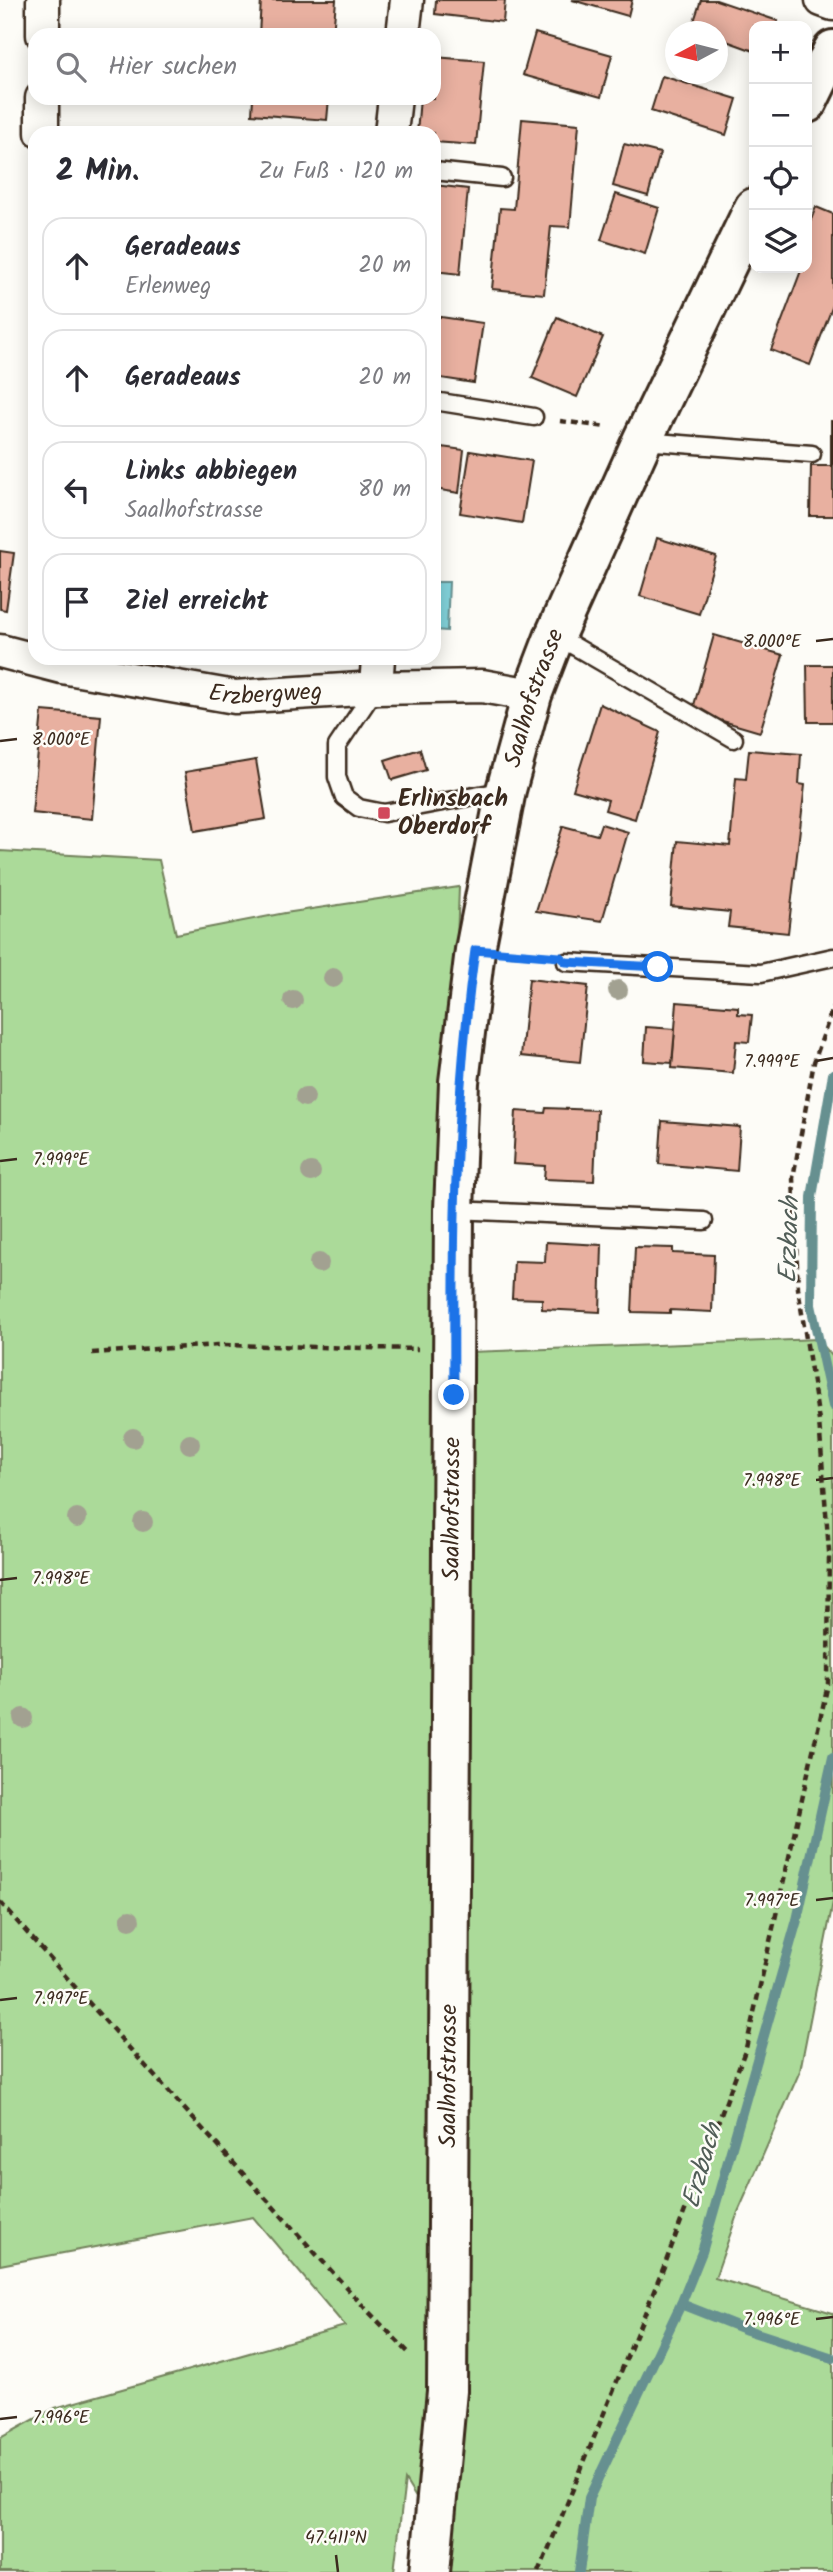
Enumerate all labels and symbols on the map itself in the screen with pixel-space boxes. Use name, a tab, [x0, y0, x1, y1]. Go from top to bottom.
north arrow	[665, 21, 728, 84]
street label: Saalhofstrasse	[494, 623, 575, 772]
text: 8.000°E	[743, 628, 802, 657]
street label: Erzbergweg	[206, 672, 323, 717]
text: 8.000°E	[32, 726, 91, 755]
place label: Erlinsbach Oberdorf	[398, 780, 508, 847]
marker: Erlinsbach Oberdorf	[376, 805, 392, 821]
route start	[642, 951, 673, 982]
text: 7.999°E	[744, 1048, 800, 1077]
text: 7.999°E	[33, 1146, 89, 1175]
water label: Erzbach	[768, 1194, 813, 1284]
route end	[438, 1379, 469, 1410]
street label: Saalhofstrasse	[432, 1437, 472, 1581]
text: 7.998°E	[743, 1467, 801, 1496]
text: 7.998°E	[32, 1565, 90, 1594]
text: 7.997°E	[744, 1887, 800, 1916]
text: 7.997°E	[33, 1985, 89, 2014]
street label: Saalhofstrasse	[429, 2004, 469, 2148]
water label: Erzbach	[671, 2117, 736, 2213]
text: 7.996°E	[744, 2306, 801, 2335]
text: 7.996°E	[33, 2404, 90, 2433]
text: 47.411°N	[305, 2524, 367, 2553]

